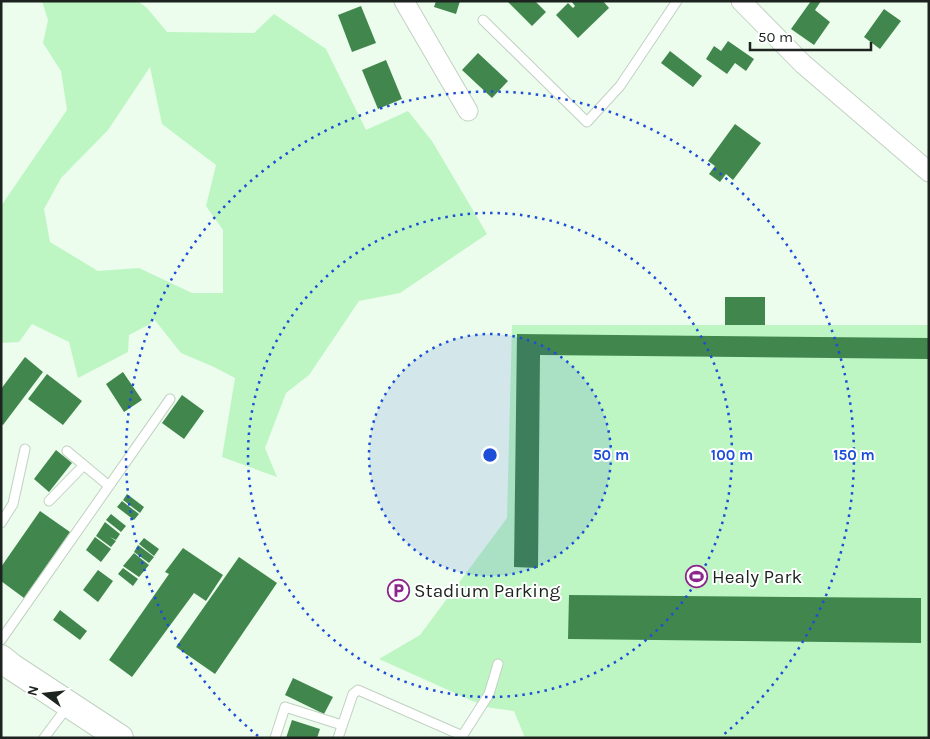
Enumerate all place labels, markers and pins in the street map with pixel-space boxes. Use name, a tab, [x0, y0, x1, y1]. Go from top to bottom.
centre of rings	[481, 446, 499, 464]
sports icon: Healy Park	[684, 564, 708, 588]
place label: Healy Park	[712, 566, 802, 588]
parking icon: Stadium Parking	[386, 578, 410, 602]
place label: Stadium Parking	[414, 580, 560, 602]

